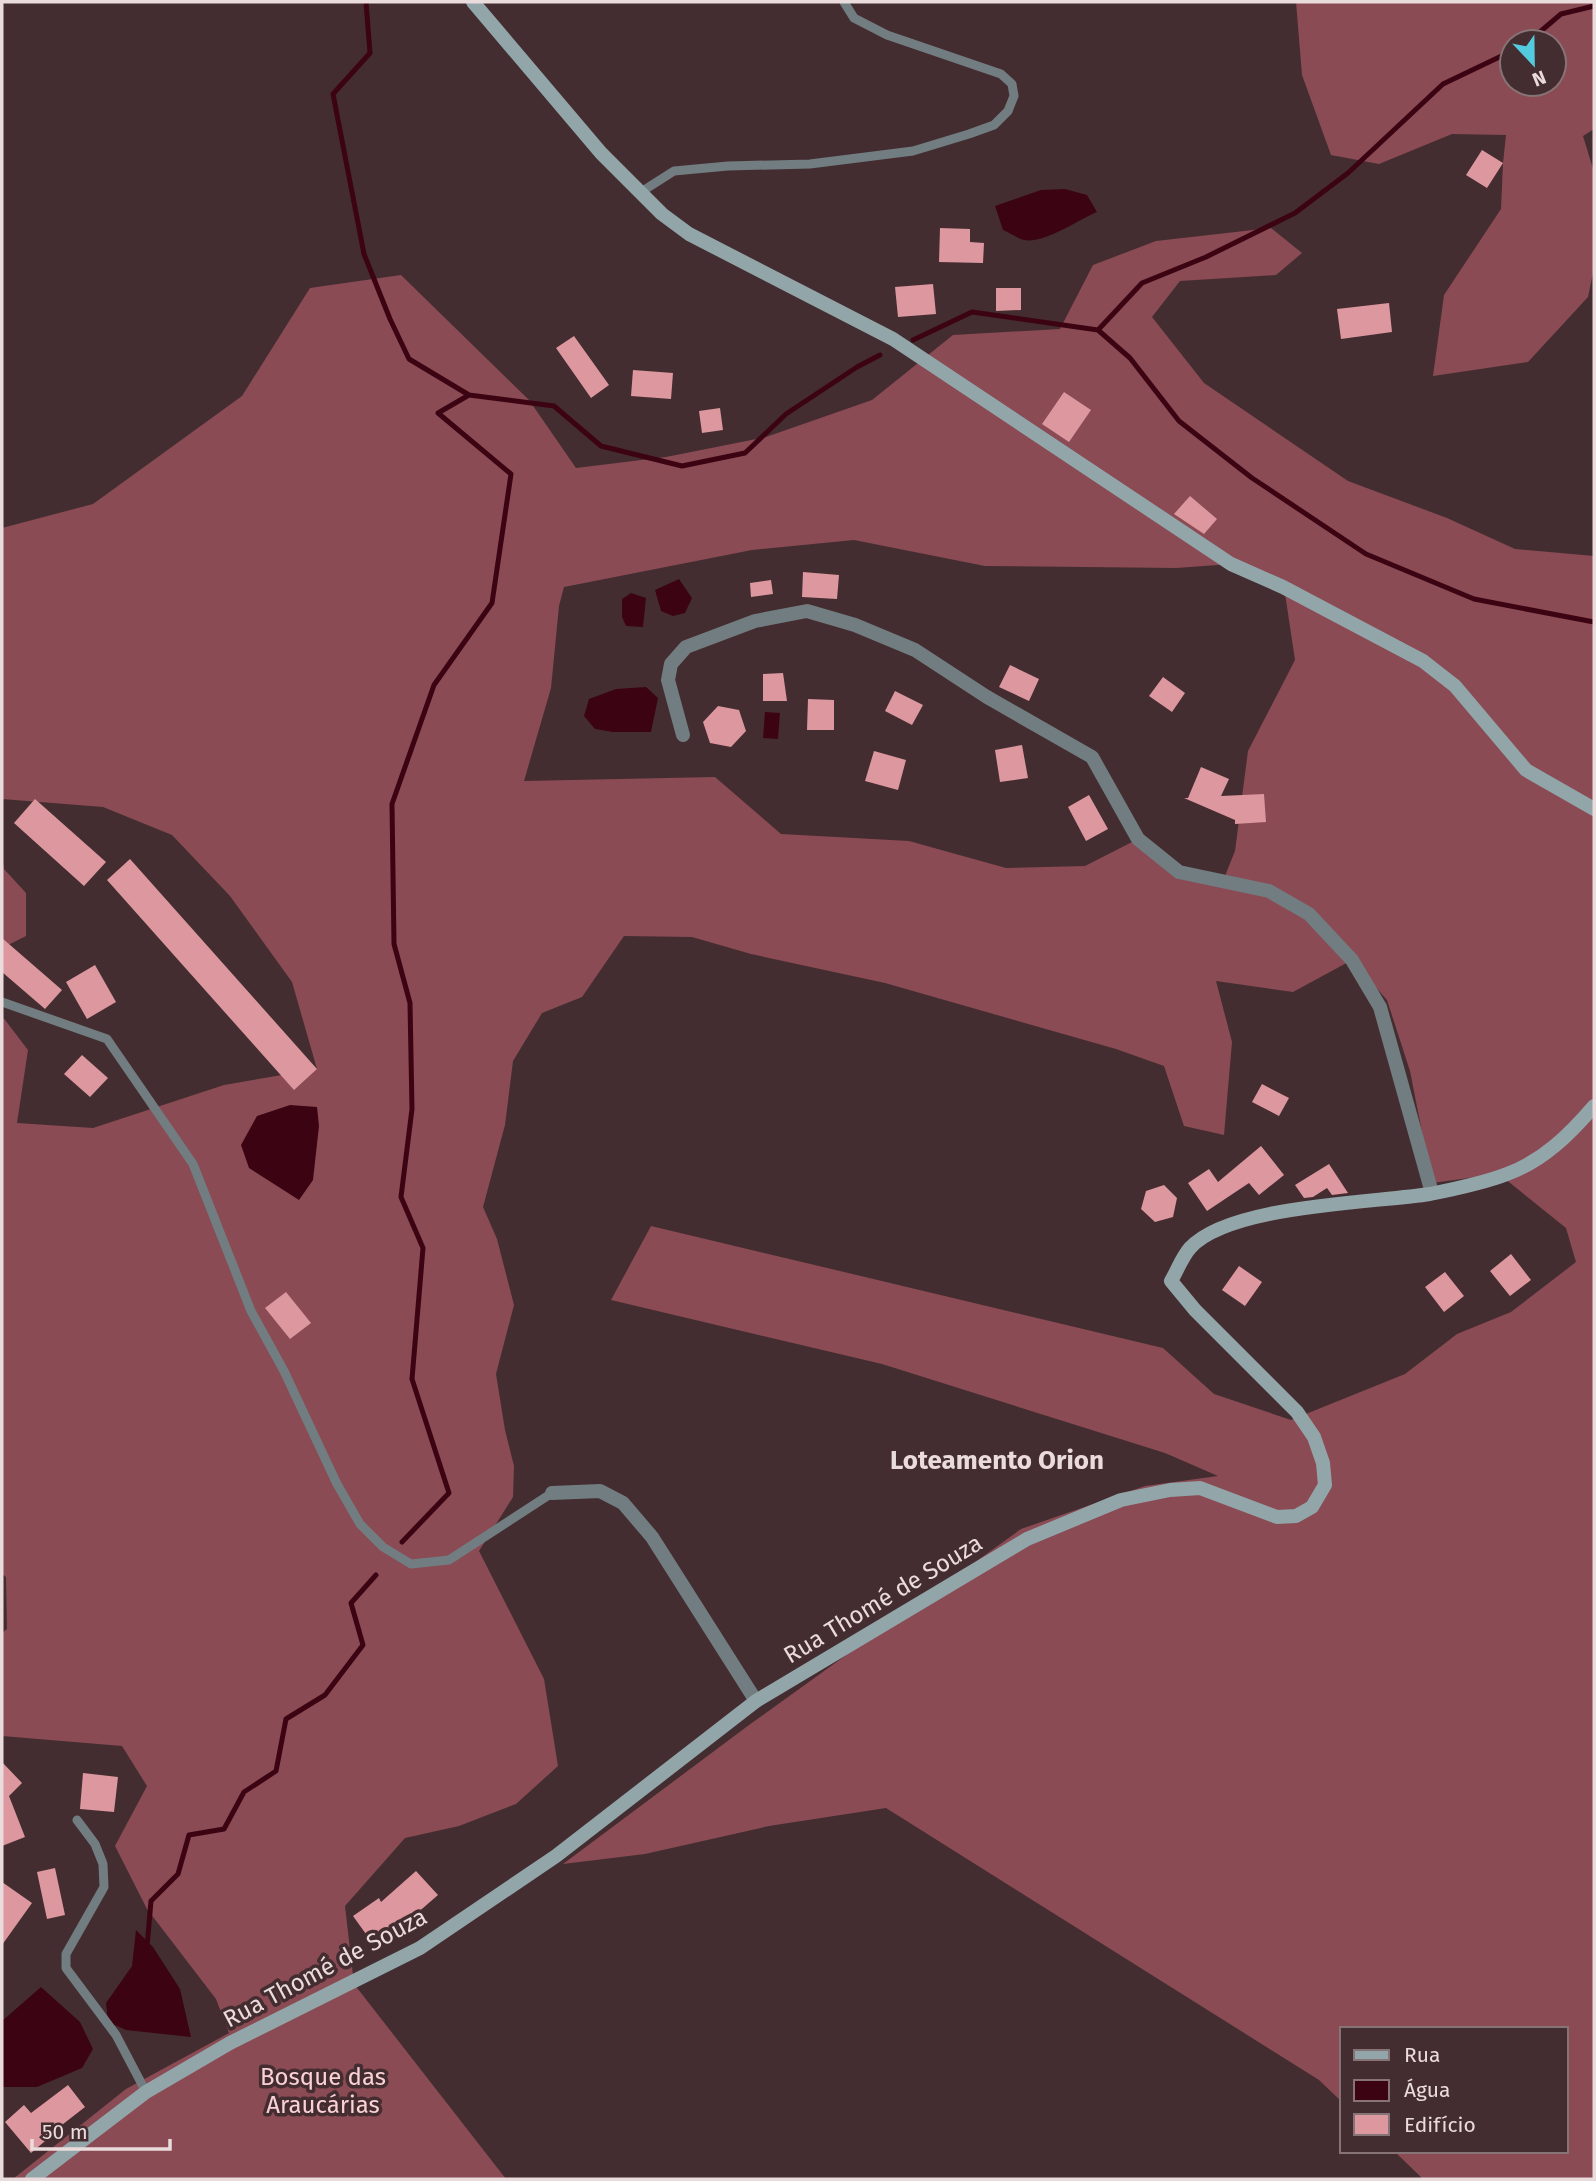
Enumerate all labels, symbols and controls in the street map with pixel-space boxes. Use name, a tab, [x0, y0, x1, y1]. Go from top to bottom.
north arrow	[1498, 28, 1568, 98]
text: N	[1529, 65, 1549, 91]
district label: Loteamento Orion	[890, 1445, 1104, 1476]
street label: Rua Thomé de Souza	[779, 1529, 987, 1669]
street label: Rua Thomé de Souza	[218, 1902, 432, 2034]
legend	[1340, 2027, 1568, 2153]
text: Rua	[1404, 2042, 1440, 2068]
park label: Bosque das Araucárias	[260, 2063, 386, 2119]
text: Água	[1404, 2077, 1450, 2103]
scale bar	[32, 2108, 170, 2152]
text: Edifício	[1404, 2112, 1476, 2138]
text: 50 m	[42, 2119, 88, 2145]

